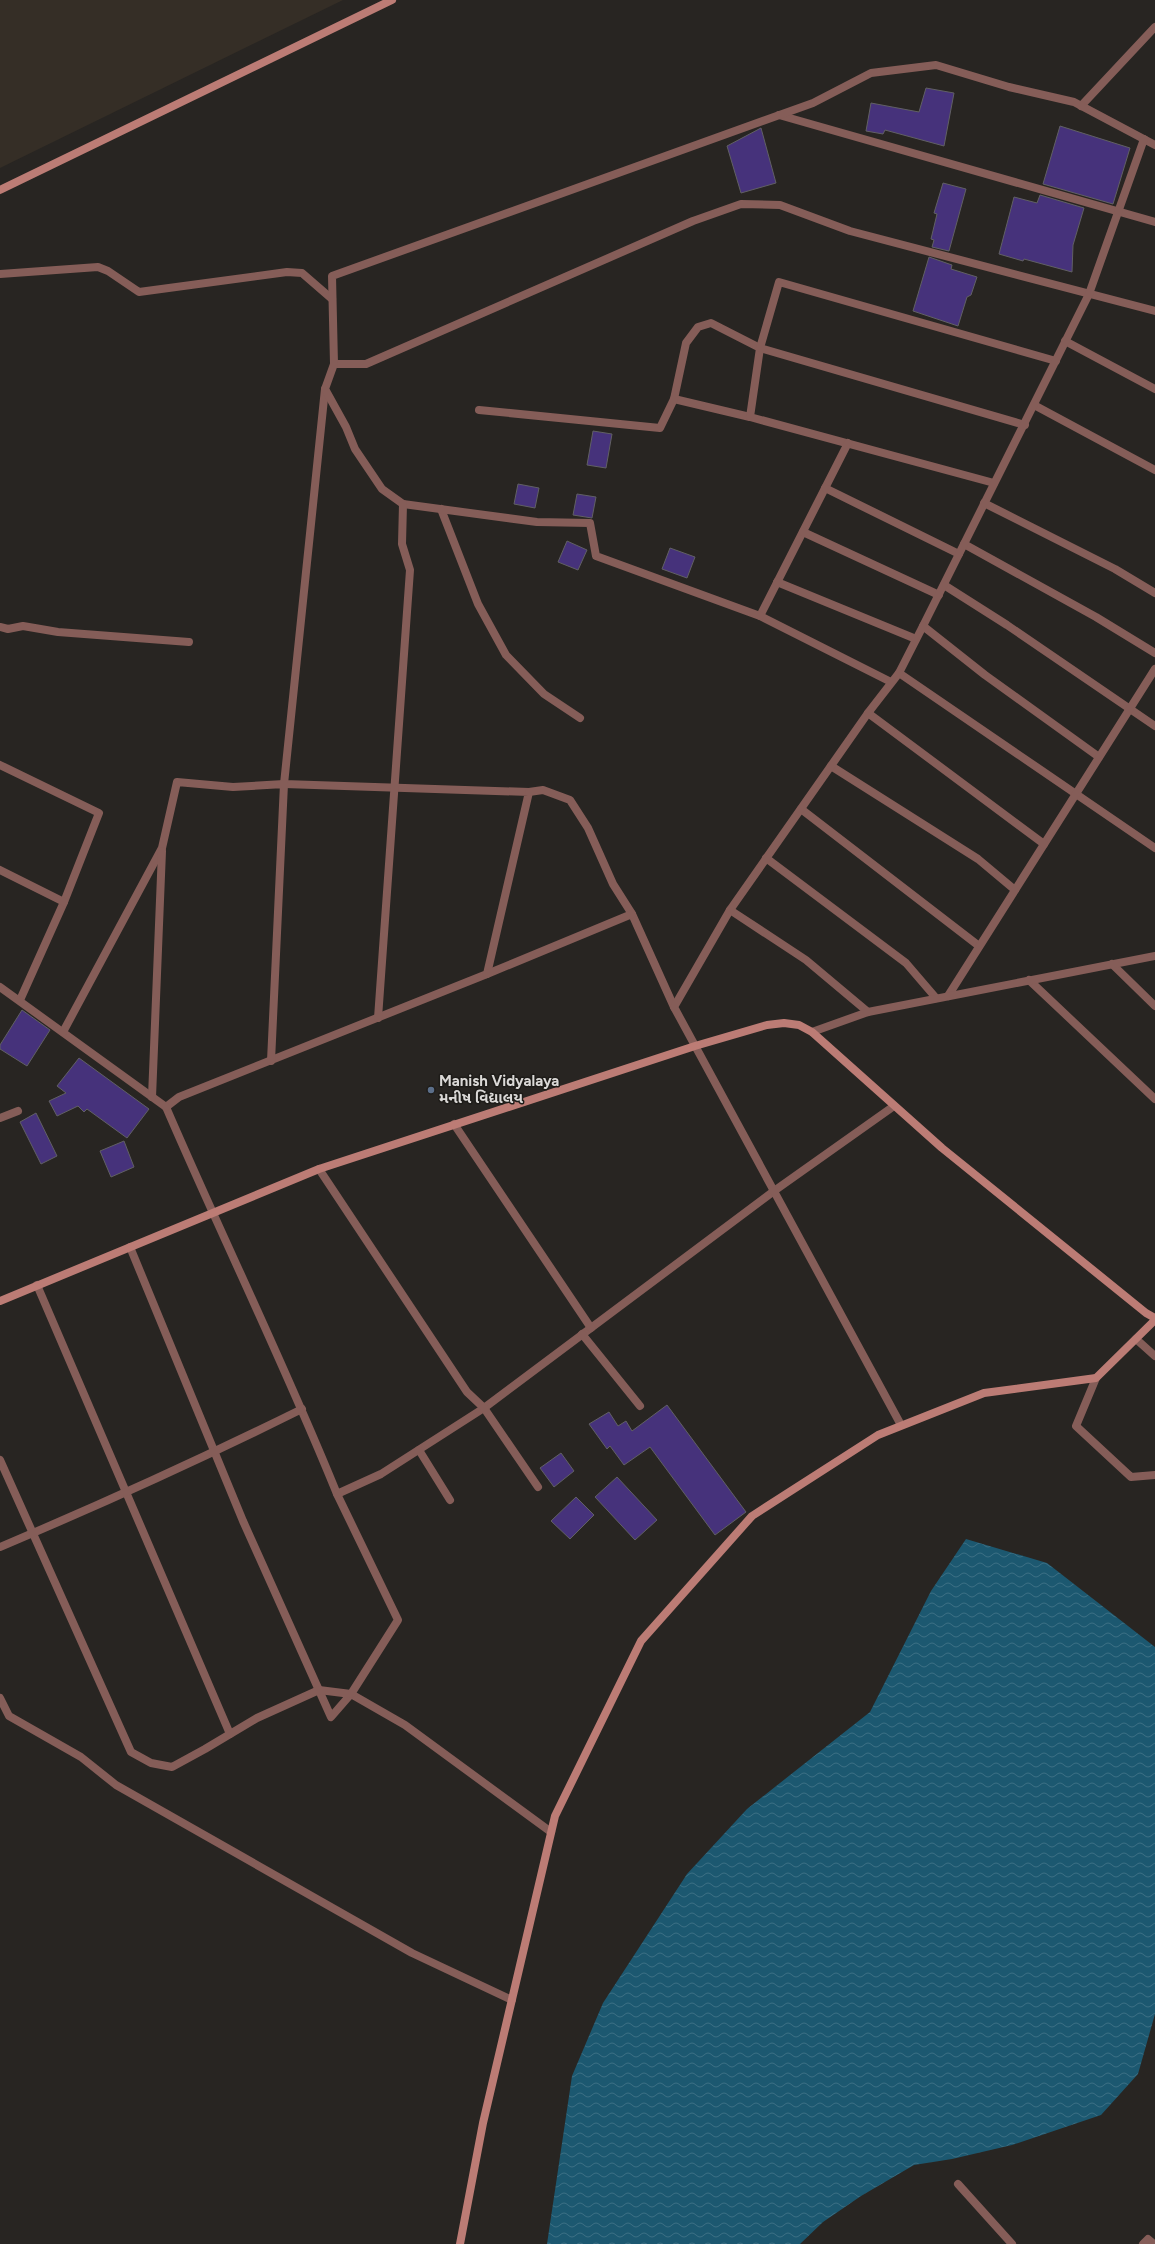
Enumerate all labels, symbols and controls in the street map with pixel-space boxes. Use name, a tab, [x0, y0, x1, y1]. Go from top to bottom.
place label: Manish Vidyalaya મનીષ વિદ્યાલય	[439, 1072, 559, 1107]
marker: Manish Vidyalaya મનીષ વિદ્યાલય	[426, 1085, 436, 1095]

